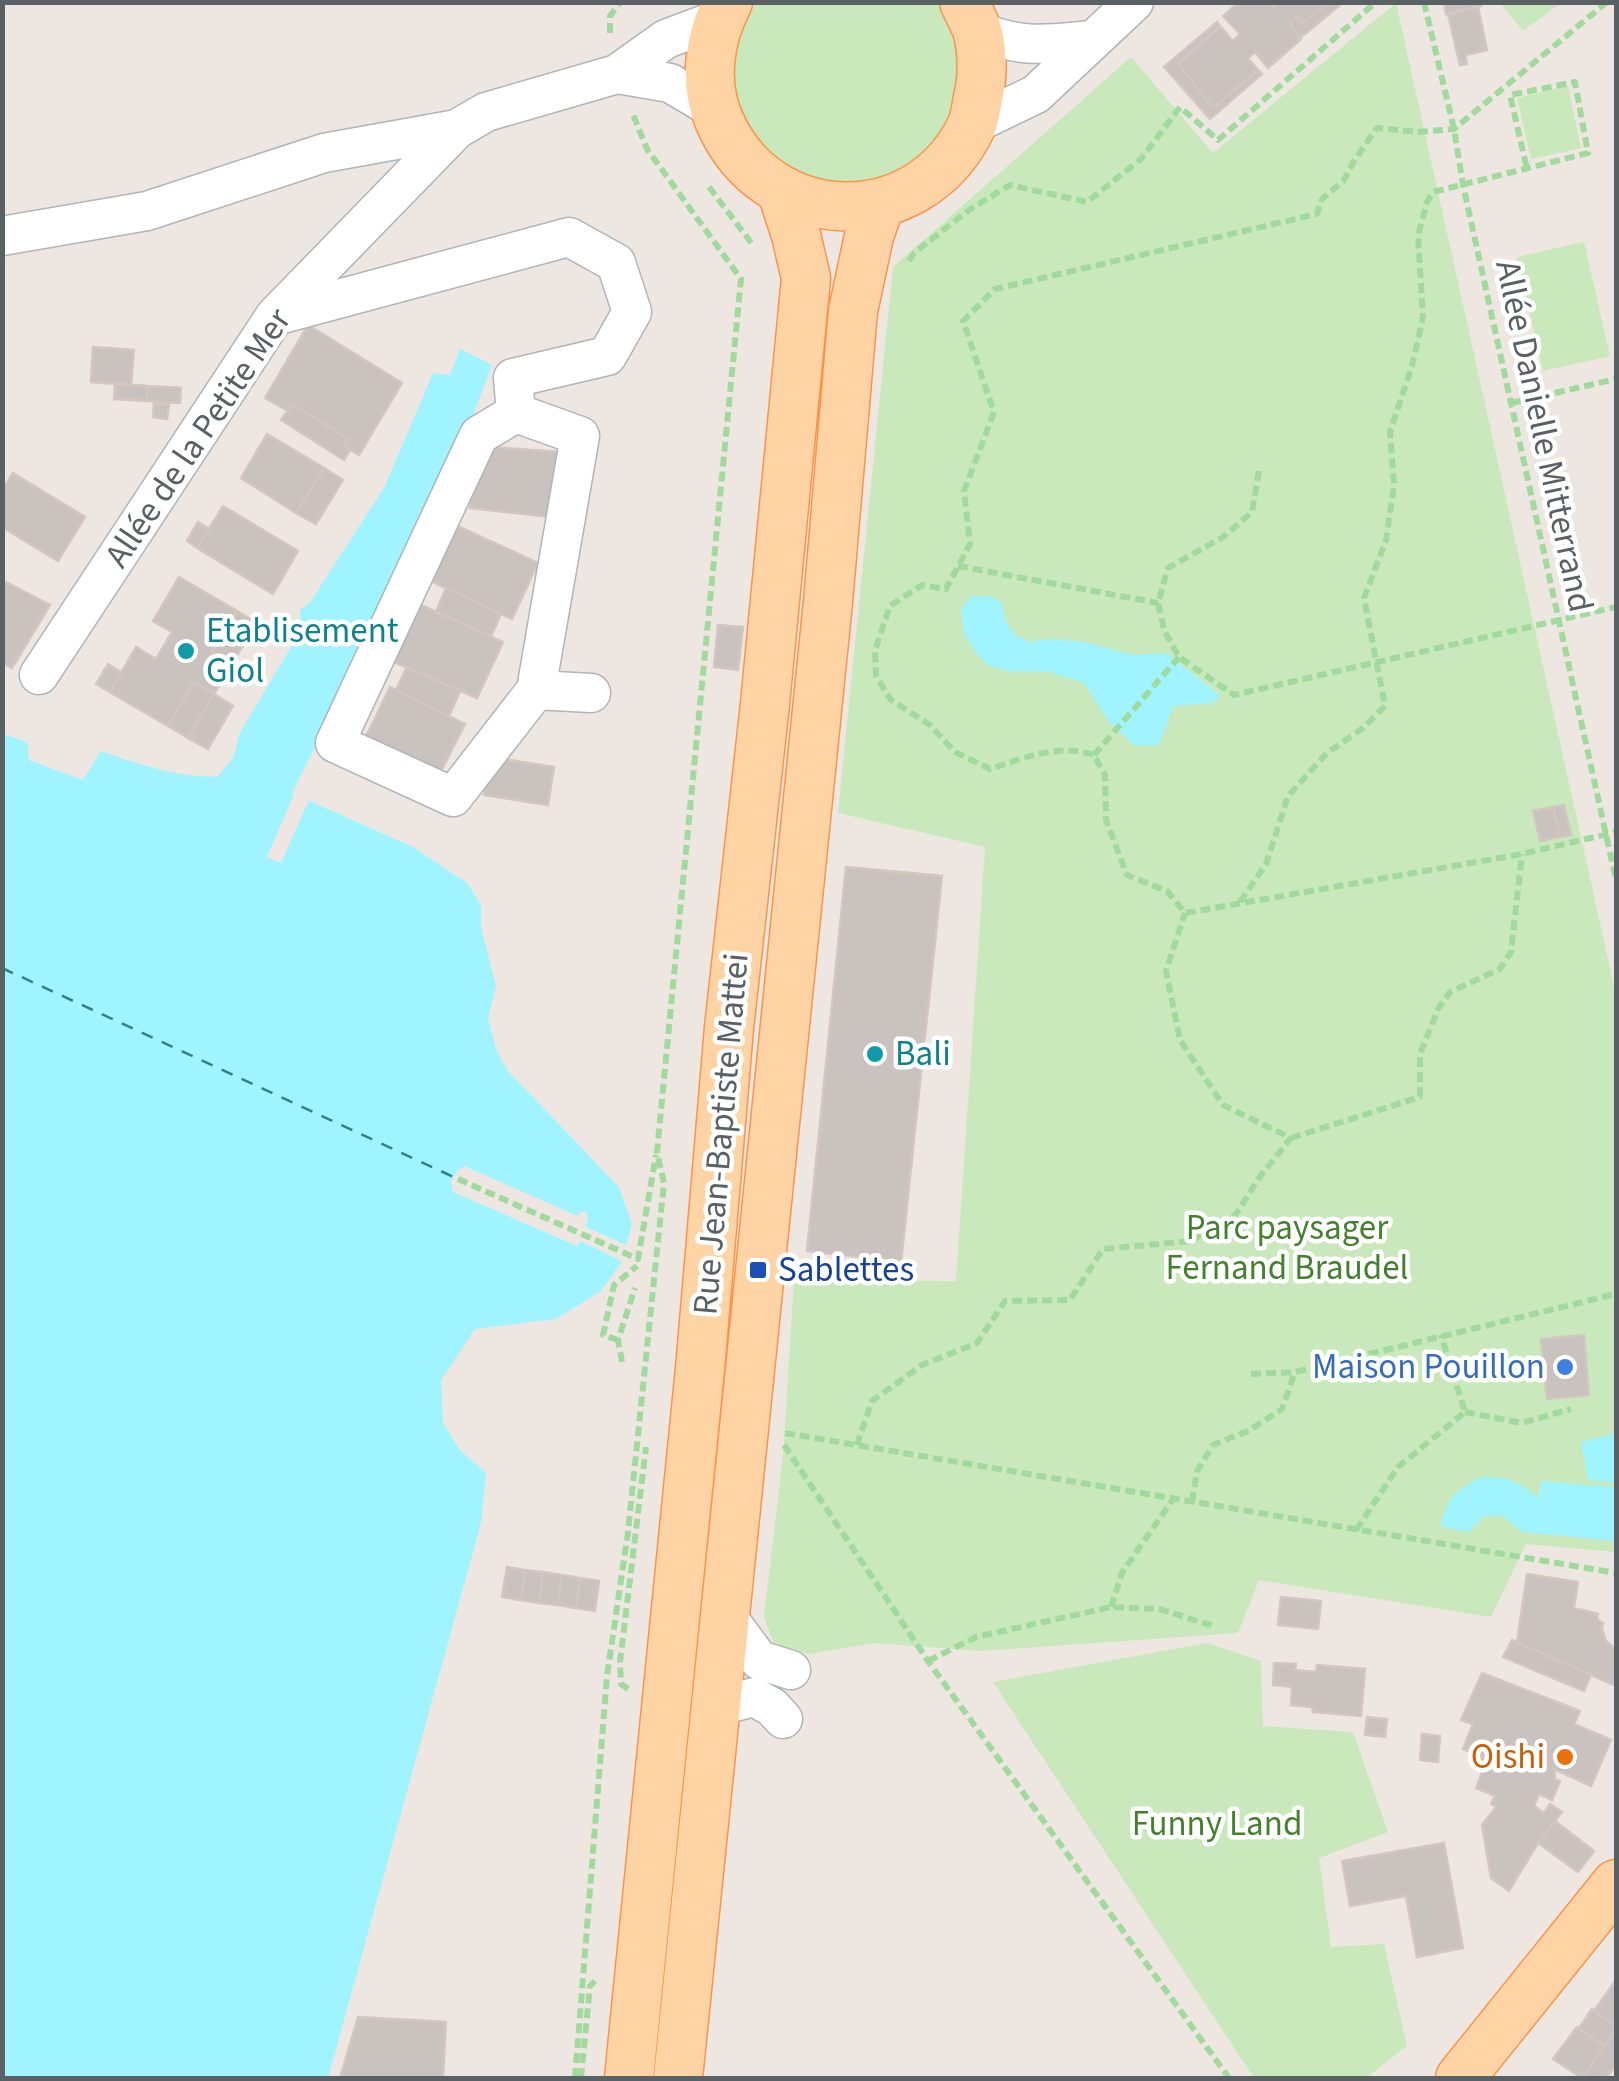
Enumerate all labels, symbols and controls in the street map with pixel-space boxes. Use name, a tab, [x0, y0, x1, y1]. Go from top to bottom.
street label: Allée Danielle Mitterrand	[1482, 255, 1606, 617]
street label: Allée de la Petite Mer	[93, 298, 304, 578]
place label: Etablisement Giol	[206, 606, 399, 696]
marker: Etablisement Giol	[175, 640, 197, 662]
street label: Rue Jean-Baptiste Mattei	[680, 951, 762, 1317]
place label: Bali	[895, 1029, 951, 1079]
marker: Bali	[864, 1043, 886, 1065]
park label: Parc paysager Fernand Braudel	[1166, 1203, 1408, 1293]
place label: Sablettes	[778, 1245, 914, 1295]
marker: Sablettes	[747, 1259, 769, 1281]
place label: Maison Pouillon	[1312, 1342, 1545, 1392]
marker: Maison Pouillon	[1554, 1356, 1576, 1378]
place label: Oishi	[1471, 1732, 1545, 1782]
marker: Oishi	[1554, 1746, 1576, 1768]
park label: Funny Land	[1132, 1799, 1302, 1849]

